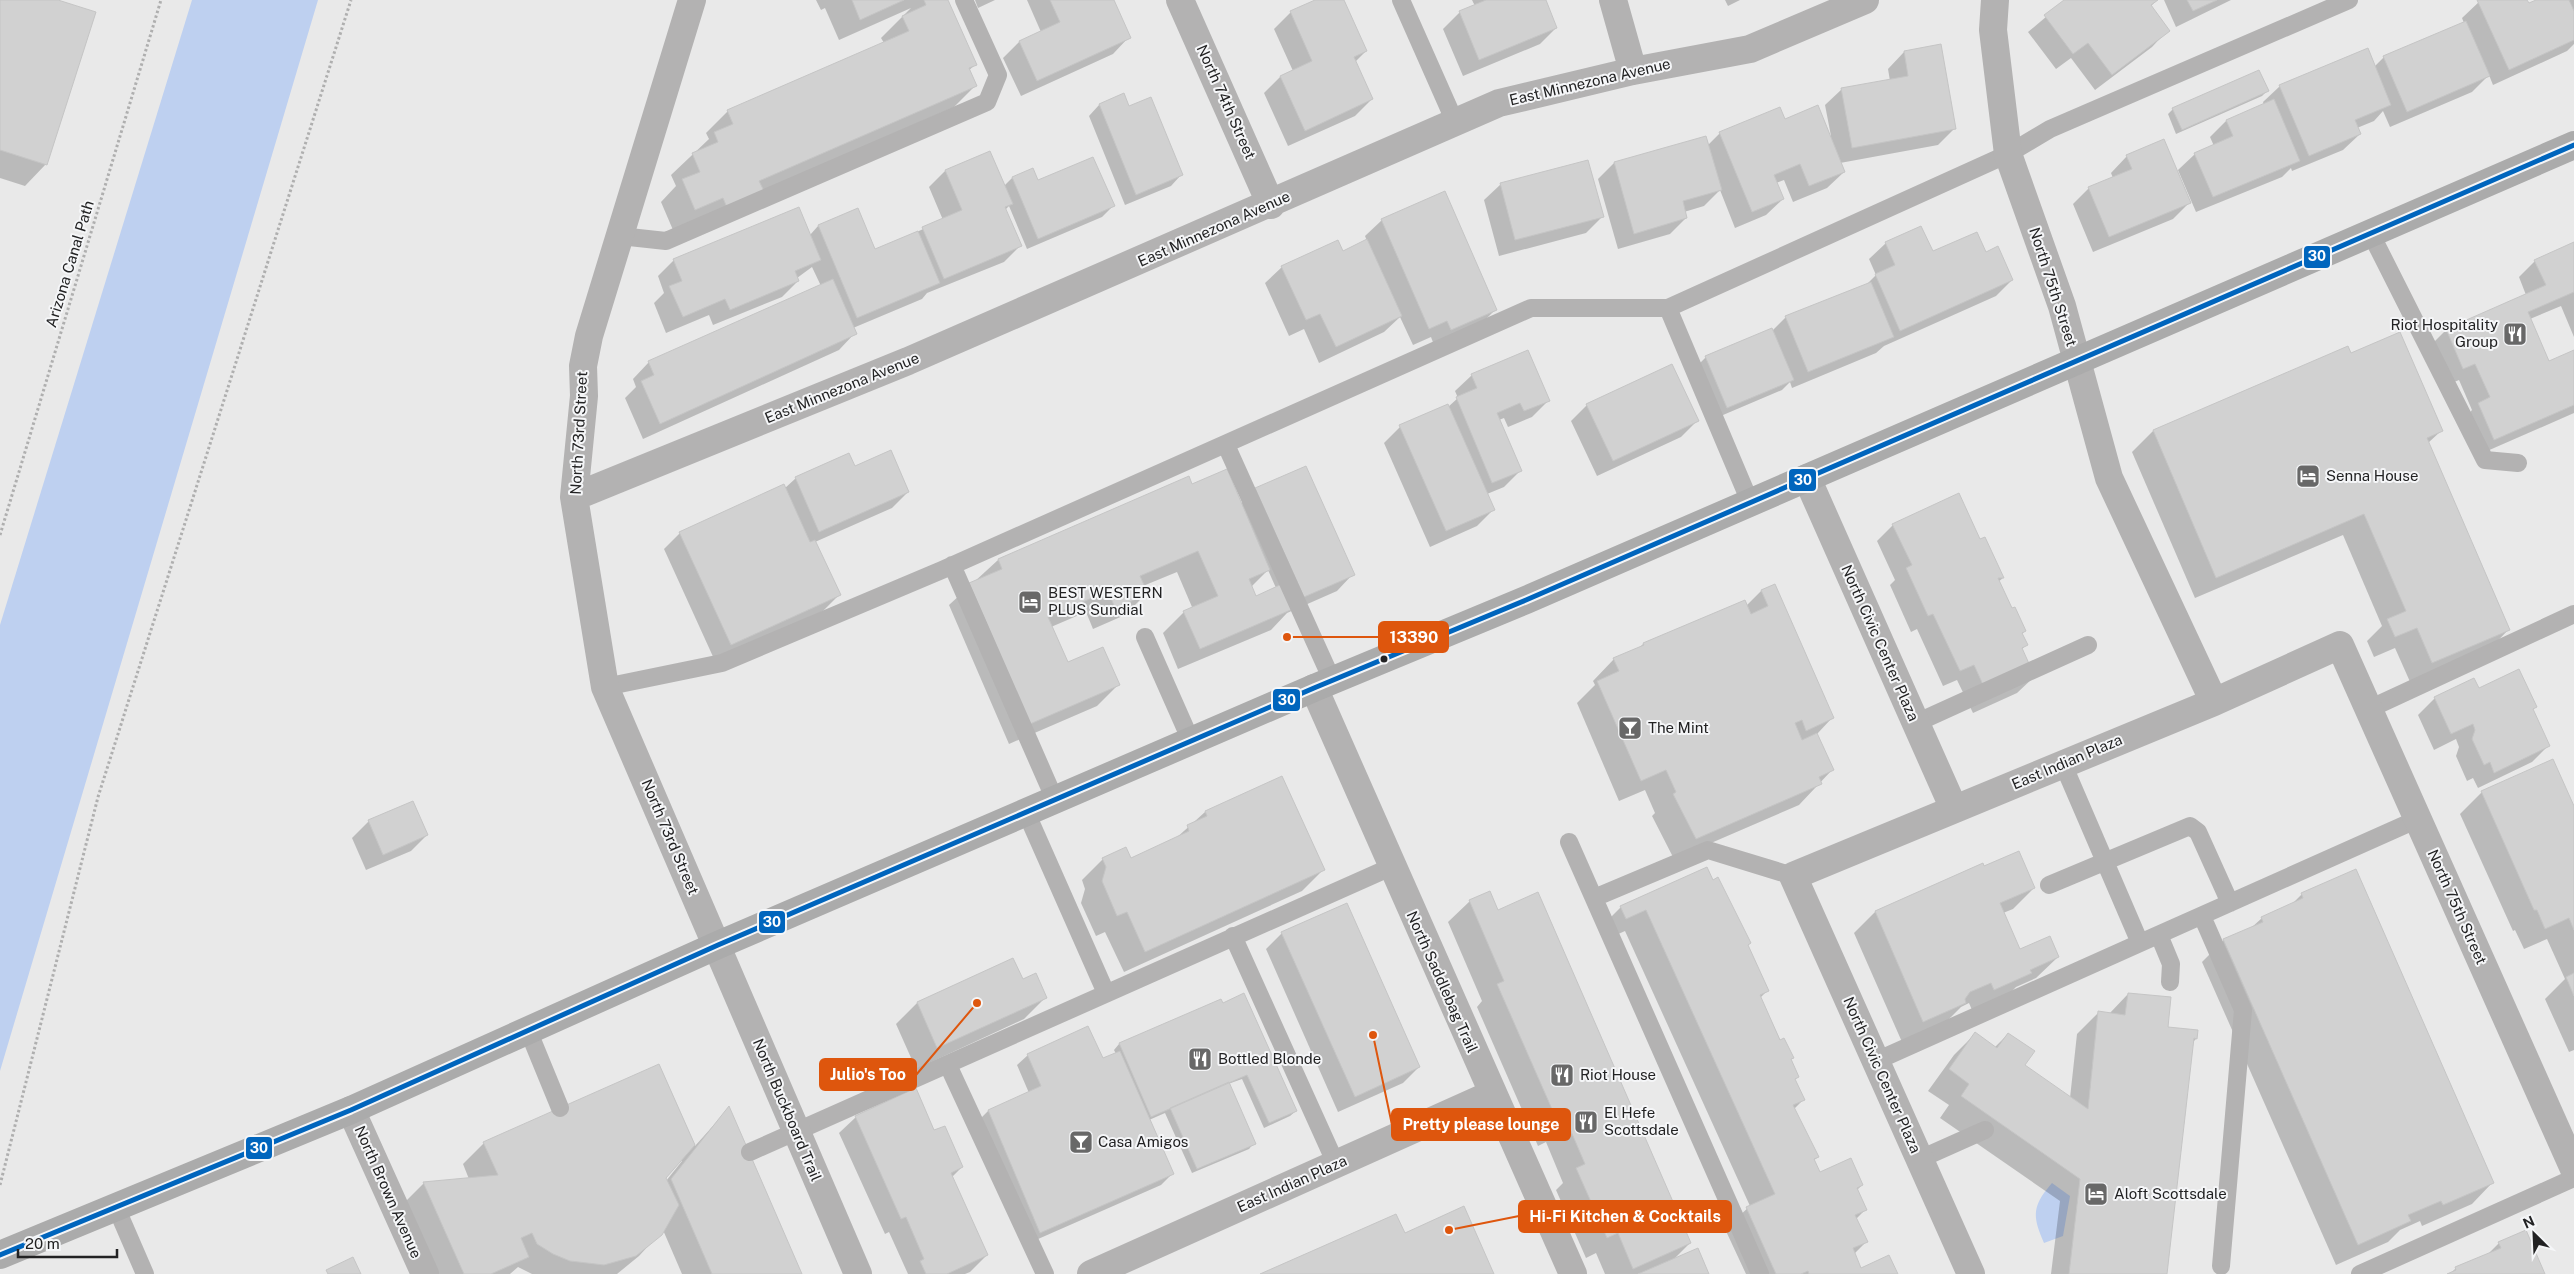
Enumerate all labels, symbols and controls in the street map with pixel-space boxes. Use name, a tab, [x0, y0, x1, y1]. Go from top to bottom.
street label: North 74th Street	[1194, 42, 1259, 162]
street label: East Minnezona Avenue	[1508, 55, 1672, 108]
street label: East Minnezona Avenue	[1135, 187, 1293, 270]
street label: Arizona Canal Path	[42, 198, 97, 329]
street label: North 75th Street	[2026, 225, 2081, 349]
line badge: 30	[2303, 245, 2331, 269]
text: 30	[2308, 248, 2326, 264]
place label: Riot Hospitality Group	[2390, 316, 2498, 350]
restaurant icon: Riot Hospitality Group	[2502, 321, 2528, 347]
street label: East Minnezona Avenue	[762, 349, 921, 426]
street label: North 73rd Street	[567, 371, 590, 495]
hotel icon: Senna House	[2295, 463, 2321, 489]
place label: Senna House	[2326, 467, 2418, 484]
line badge: 30	[1788, 468, 1817, 492]
text: 30	[1794, 472, 1812, 488]
street label: North Civic Center Plaza	[1838, 562, 1923, 724]
place label: BEST WESTERN PLUS Sundial	[1048, 584, 1163, 618]
hotel icon: BEST WESTERN PLUS Sundial	[1017, 589, 1043, 615]
callout: 13390	[1379, 622, 1448, 652]
text: 13390	[1390, 628, 1438, 647]
unlabelled marker	[1379, 654, 1389, 664]
line badge: 30	[1272, 688, 1301, 712]
text: 30	[1278, 692, 1296, 708]
bar icon: The Mint	[1617, 715, 1643, 741]
place label: The Mint	[1648, 719, 1709, 736]
street label: East Indian Plaza	[2009, 731, 2125, 793]
street label: North 73rd Street	[638, 777, 703, 897]
street label: North 75th Street	[2424, 847, 2491, 967]
street label: North Saddlebag Trail	[1404, 908, 1481, 1055]
line badge: 30	[758, 910, 786, 934]
text: 30	[763, 914, 781, 930]
street label: North Civic Center Plaza	[1840, 994, 1925, 1156]
street label: North Buckboard Trail	[750, 1036, 825, 1184]
restaurant icon: Bottled Blonde	[1187, 1046, 1213, 1072]
place label: Bottled Blonde	[1218, 1050, 1321, 1067]
callout: Julio's Too	[820, 1059, 916, 1090]
restaurant icon: Riot House	[1549, 1062, 1575, 1088]
text: Julio's Too	[830, 1065, 906, 1084]
place label: Riot House	[1580, 1066, 1656, 1083]
place label: El Hefe Scottsdale	[1604, 1104, 1679, 1138]
callout: Pretty please lounge	[1392, 1109, 1570, 1140]
restaurant icon: El Hefe Scottsdale	[1573, 1109, 1599, 1135]
text: Pretty please lounge	[1402, 1115, 1560, 1134]
street label: North Brown Avenue	[352, 1123, 425, 1261]
bar icon: Casa Amigos	[1068, 1129, 1094, 1155]
place label: Casa Amigos	[1098, 1133, 1188, 1150]
line badge: 30	[245, 1136, 273, 1160]
text: 30	[250, 1140, 268, 1156]
street label: East Indian Plaza	[1234, 1152, 1349, 1215]
hotel icon: Aloft Scottsdale	[2083, 1181, 2109, 1207]
place label: Aloft Scottsdale	[2114, 1185, 2227, 1202]
callout: Hi-Fi Kitchen & Cocktails	[1519, 1201, 1731, 1232]
text: Hi-Fi Kitchen & Cocktails	[1529, 1207, 1721, 1226]
north arrow	[2509, 1209, 2559, 1259]
text: N	[2520, 1213, 2537, 1232]
scale bar	[18, 1226, 116, 1258]
text: 20 m	[25, 1235, 60, 1252]

